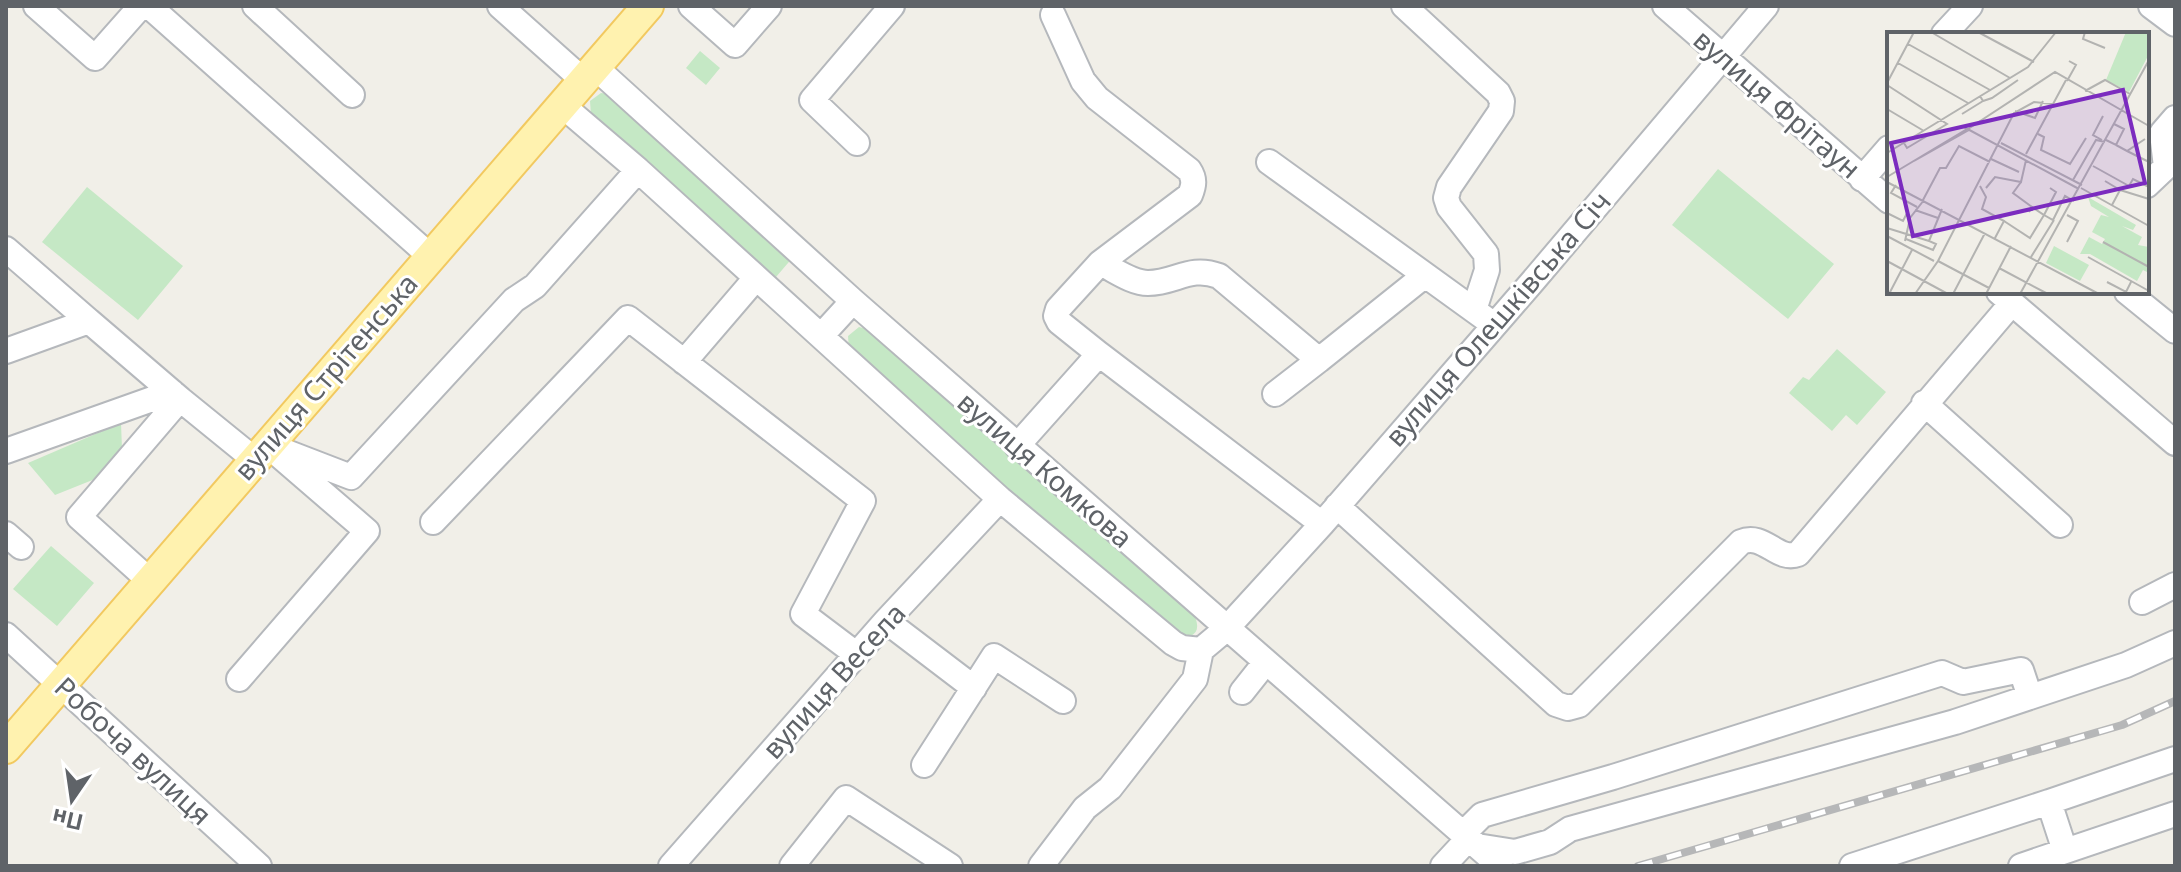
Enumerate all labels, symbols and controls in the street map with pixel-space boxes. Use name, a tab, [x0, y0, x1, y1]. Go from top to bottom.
street label: вулиця Фрітаун	[1686, 20, 1869, 186]
inset map	[1887, 32, 2149, 294]
street label: вулиця Олешківська Січ	[1376, 183, 1619, 454]
street label: вулиця Стрітенська	[225, 265, 426, 488]
street label: вулиця Комкова	[950, 383, 1141, 556]
street label: вулиця Весела	[753, 594, 913, 766]
street label: Робоча вулиця	[47, 668, 220, 833]
north arrow	[32, 760, 112, 840]
text: Пн	[49, 802, 86, 839]

